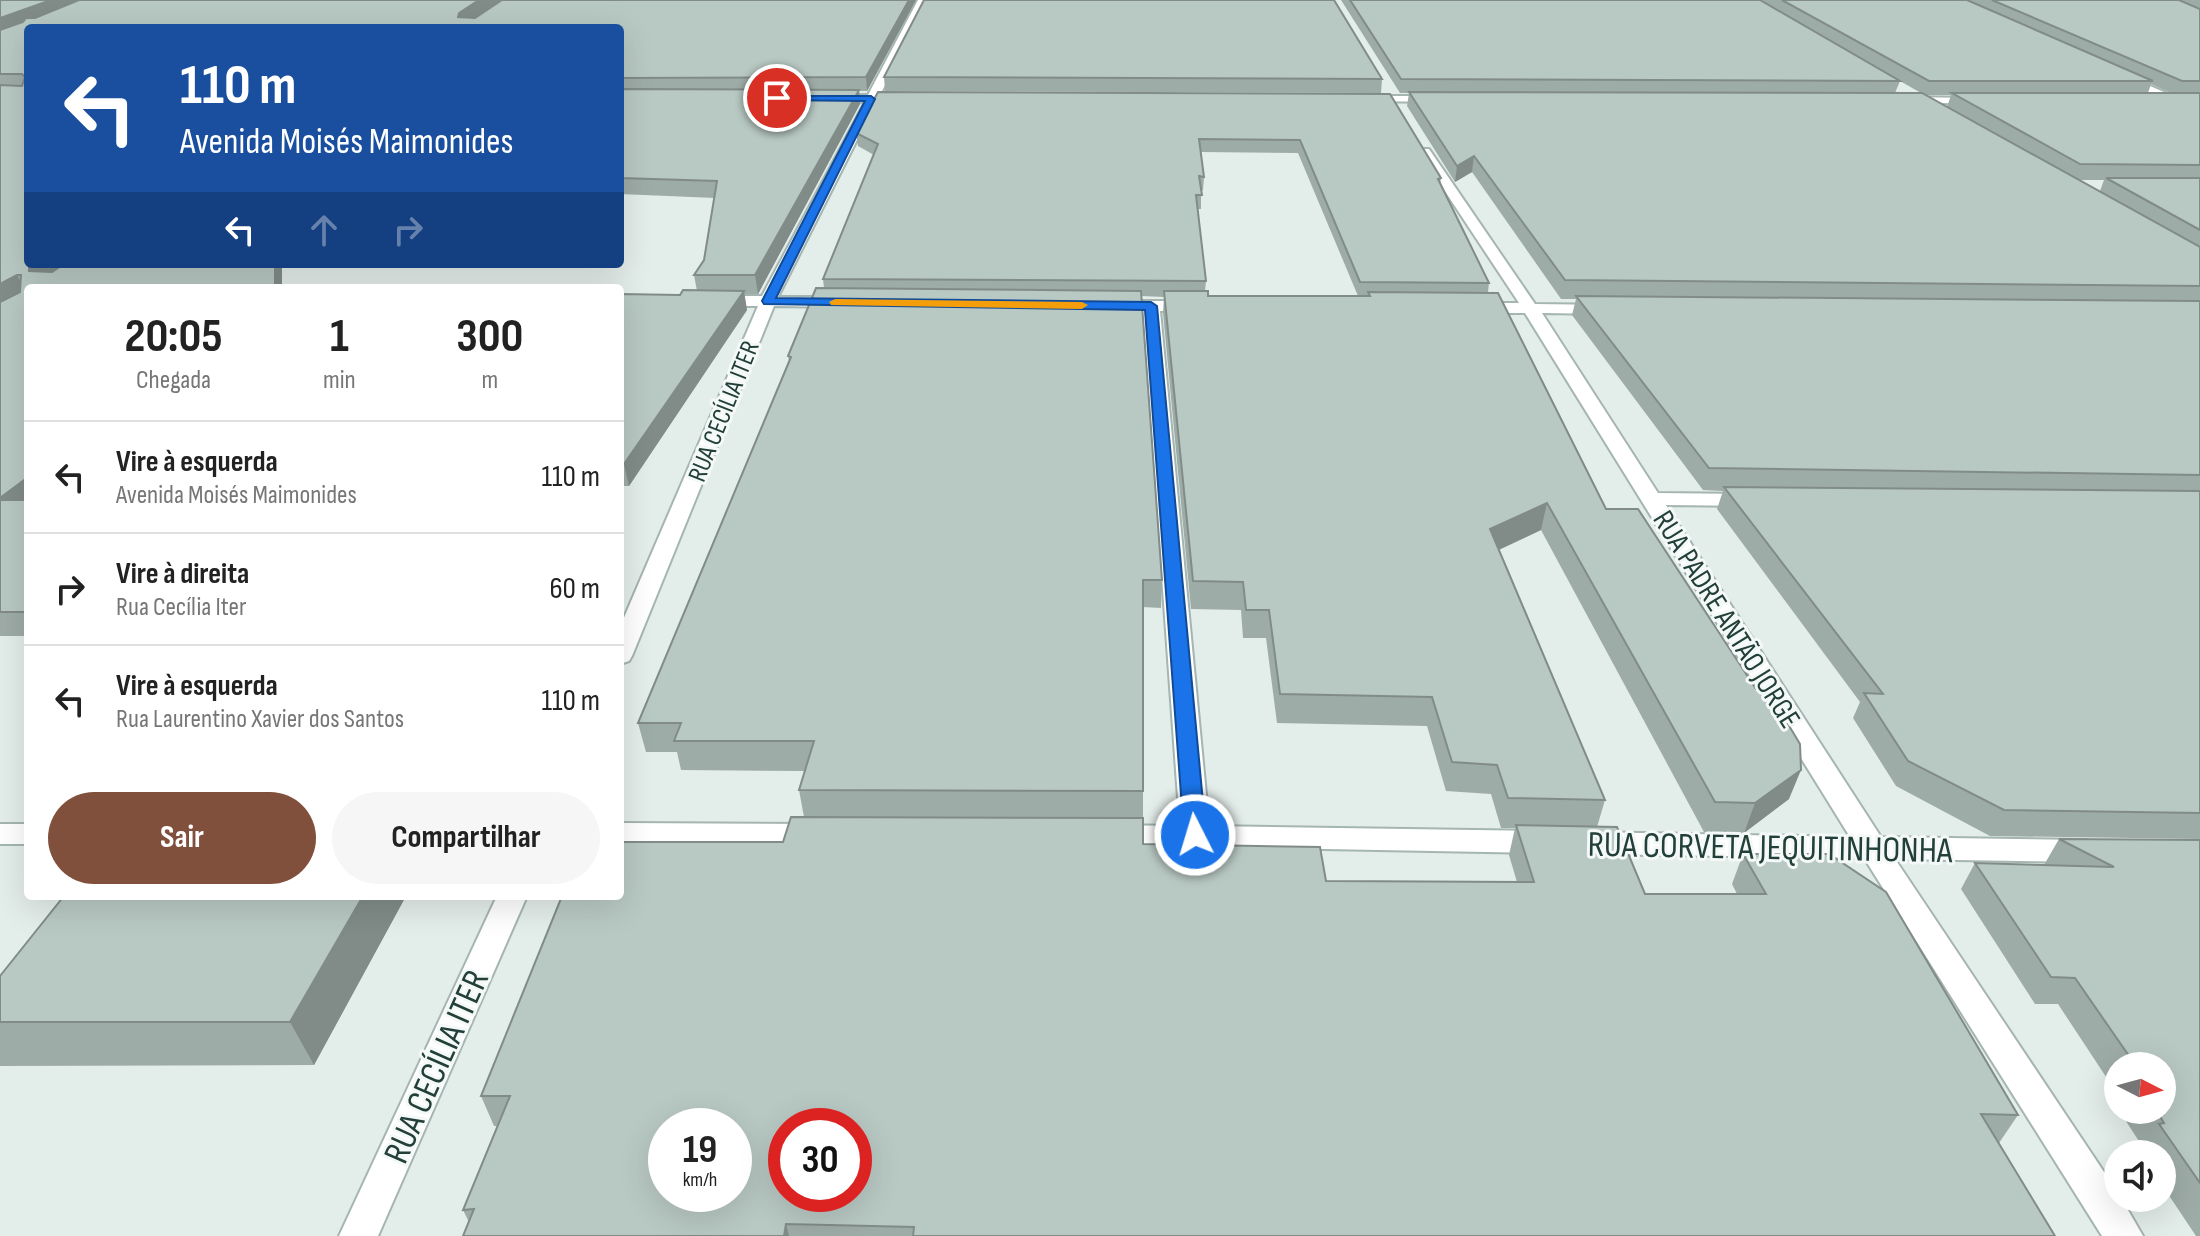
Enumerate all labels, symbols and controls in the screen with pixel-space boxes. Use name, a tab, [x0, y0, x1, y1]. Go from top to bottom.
text: 110 m	[180, 53, 296, 120]
icon: left	[48, 56, 152, 160]
pin	[743, 64, 811, 132]
icon: arrive	[755, 76, 799, 120]
text: Avenida Moisés Maimonides	[180, 121, 513, 164]
icon: left	[218, 208, 262, 252]
icon: ahead	[302, 208, 346, 252]
icon: right	[386, 208, 430, 252]
text: 20:05	[125, 308, 223, 365]
text: 1	[330, 308, 349, 365]
text: 300	[456, 308, 523, 365]
street label: RUA CECÍLIA ITER	[682, 337, 767, 487]
text: Chegada	[136, 365, 211, 396]
text: min	[323, 365, 356, 396]
text: m	[482, 365, 498, 396]
text: Vire à esquerda	[116, 444, 278, 480]
icon: left	[48, 455, 92, 499]
text: 110 m	[542, 459, 600, 495]
text: Avenida Moisés Maimonides	[116, 480, 357, 511]
street label: RUA PADRE ANTÃO JORGE	[1645, 504, 1808, 735]
text: Vire à direita	[116, 556, 249, 592]
icon: right	[48, 567, 92, 611]
text: 60 m	[549, 571, 600, 607]
text: Rua Cecília Iter	[116, 592, 246, 623]
text: Vire à esquerda	[116, 668, 278, 704]
icon: left	[48, 679, 92, 723]
text: 110 m	[542, 683, 600, 719]
text: Rua Laurentino Xavier dos Santos	[116, 704, 404, 735]
button: Sair	[48, 792, 316, 884]
button: Compartilhar	[332, 792, 600, 884]
position arrow	[1153, 793, 1237, 877]
street label: RUA CORVETA JEQUITINHONHA	[1587, 824, 1953, 873]
street label: RUA CECÍLIA ITER	[376, 964, 499, 1170]
north arrow	[2104, 1052, 2176, 1124]
map controls	[2104, 1052, 2176, 1212]
speed limit sign: 30	[768, 1108, 872, 1212]
text: 19	[683, 1126, 717, 1174]
button: sound	[2104, 1140, 2176, 1212]
text: km/h	[683, 1168, 717, 1192]

